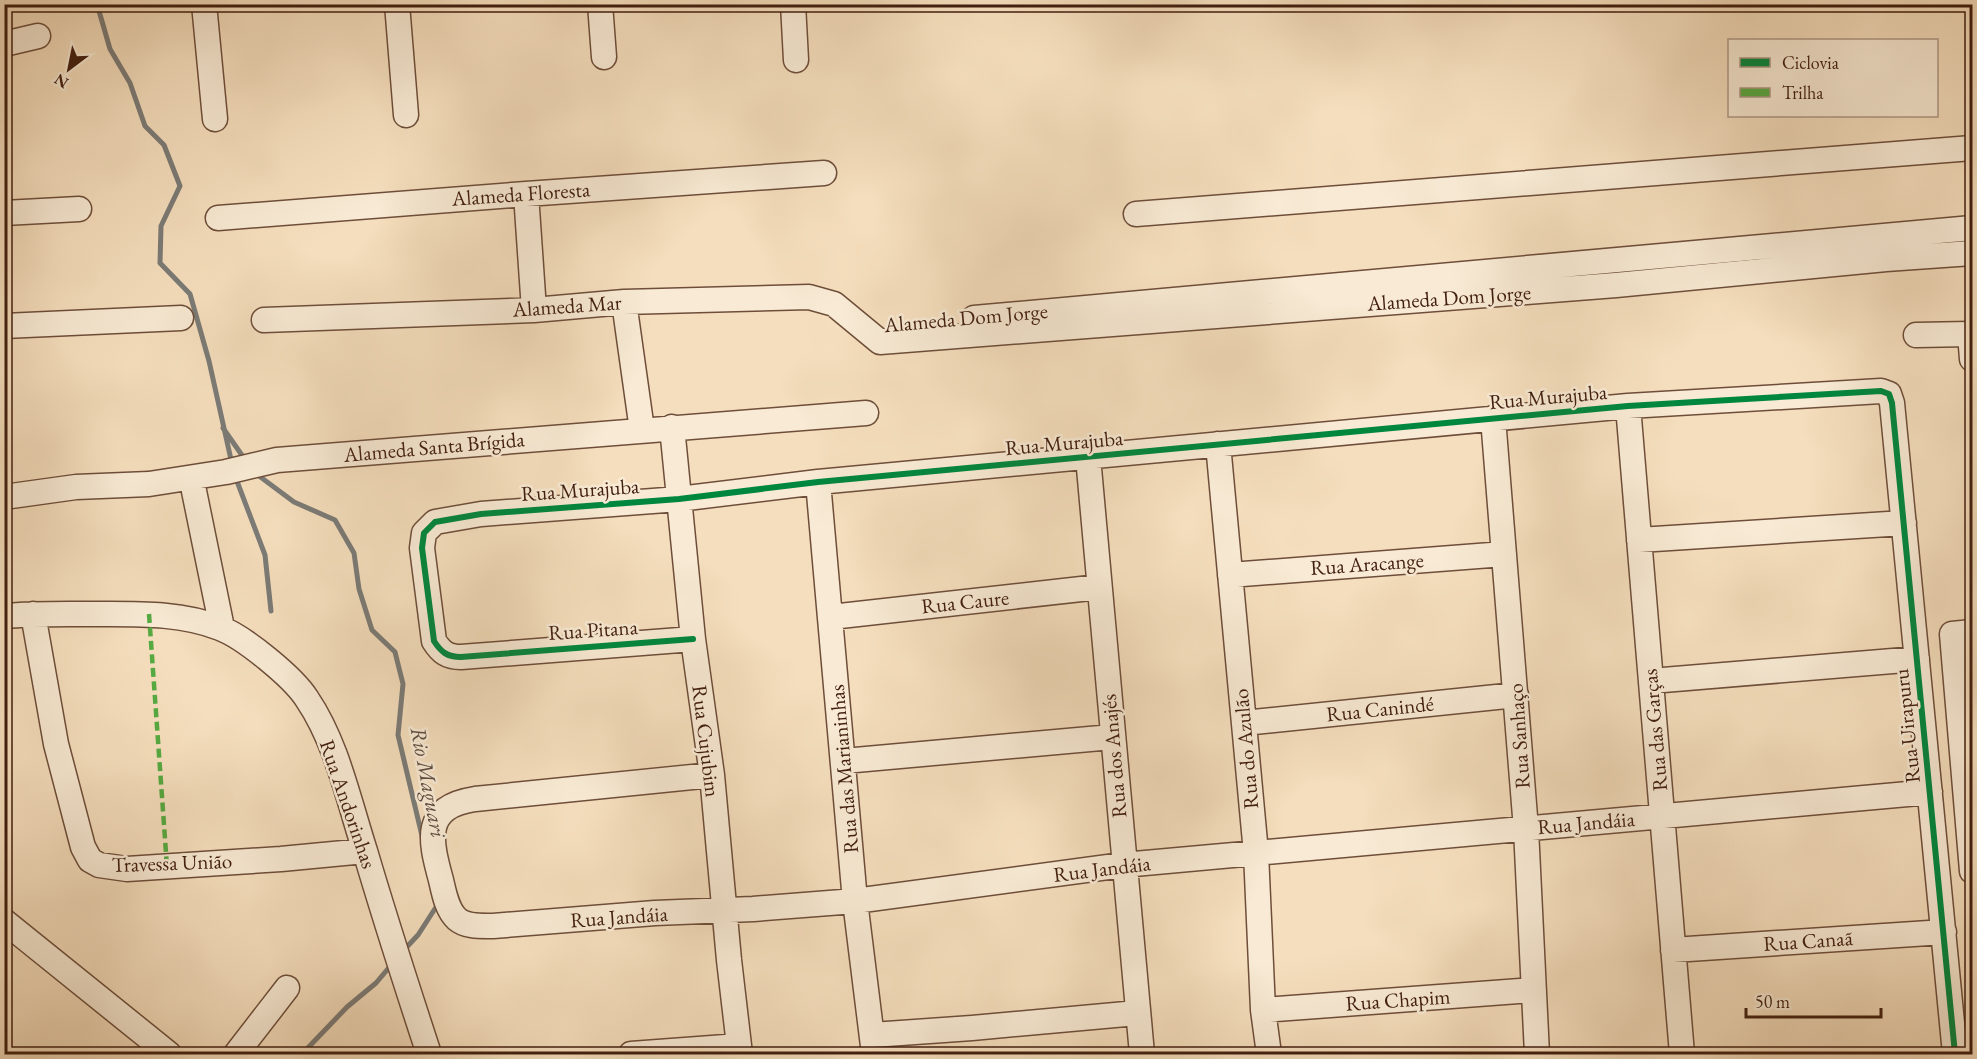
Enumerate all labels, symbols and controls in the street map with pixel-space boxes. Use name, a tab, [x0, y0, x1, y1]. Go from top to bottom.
north arrow	[39, 39, 99, 99]
legend	[1728, 39, 1938, 117]
text: Ciclovia	[1782, 51, 1840, 74]
text: N	[50, 69, 72, 94]
text: Trilha	[1782, 81, 1824, 104]
street label: Alameda Floresta	[450, 175, 592, 212]
street label: Alameda Dom Jorge	[1365, 278, 1532, 317]
street label: Alameda Mar	[510, 288, 622, 323]
street label: Alameda Dom Jorge	[882, 297, 1049, 338]
street label: Rua Murajuba	[1488, 378, 1609, 415]
street label: Rua Murajuba	[1004, 424, 1125, 461]
street label: Alameda Santa Brígida	[341, 425, 526, 468]
street label: Rua Murajuba	[520, 472, 641, 507]
street label: Rua Aracange	[1309, 546, 1425, 581]
street label: Rua Caure	[920, 583, 1010, 620]
street label: Rua Pitana	[547, 613, 639, 646]
street label: Rua das Garças	[1636, 668, 1673, 792]
street label: Rua Uirapuru	[1887, 668, 1926, 785]
street label: Rua Sanhaço	[1501, 682, 1536, 790]
street label: Rua Cujubim	[686, 683, 727, 799]
street label: Rua das Marianinhas	[823, 683, 864, 855]
street label: Rua do Azulão	[1227, 688, 1264, 810]
street label: Rua Canindé	[1325, 689, 1435, 728]
street label: Rua dos Anajés	[1095, 693, 1132, 819]
water label: Rio Maguari	[404, 724, 454, 841]
street label: Rua Andorinhas	[314, 736, 383, 872]
street label: Rua Jandáia	[1536, 805, 1636, 840]
street label: Travessa União	[111, 847, 233, 878]
street label: Rua Jandáia	[1052, 849, 1153, 888]
street label: Rua Jandáia	[569, 900, 669, 933]
street label: Rua Canaã	[1762, 924, 1854, 957]
scale bar	[1746, 981, 1881, 1019]
street label: Rua Chapim	[1345, 982, 1451, 1017]
text: 50 m	[1755, 990, 1790, 1013]

